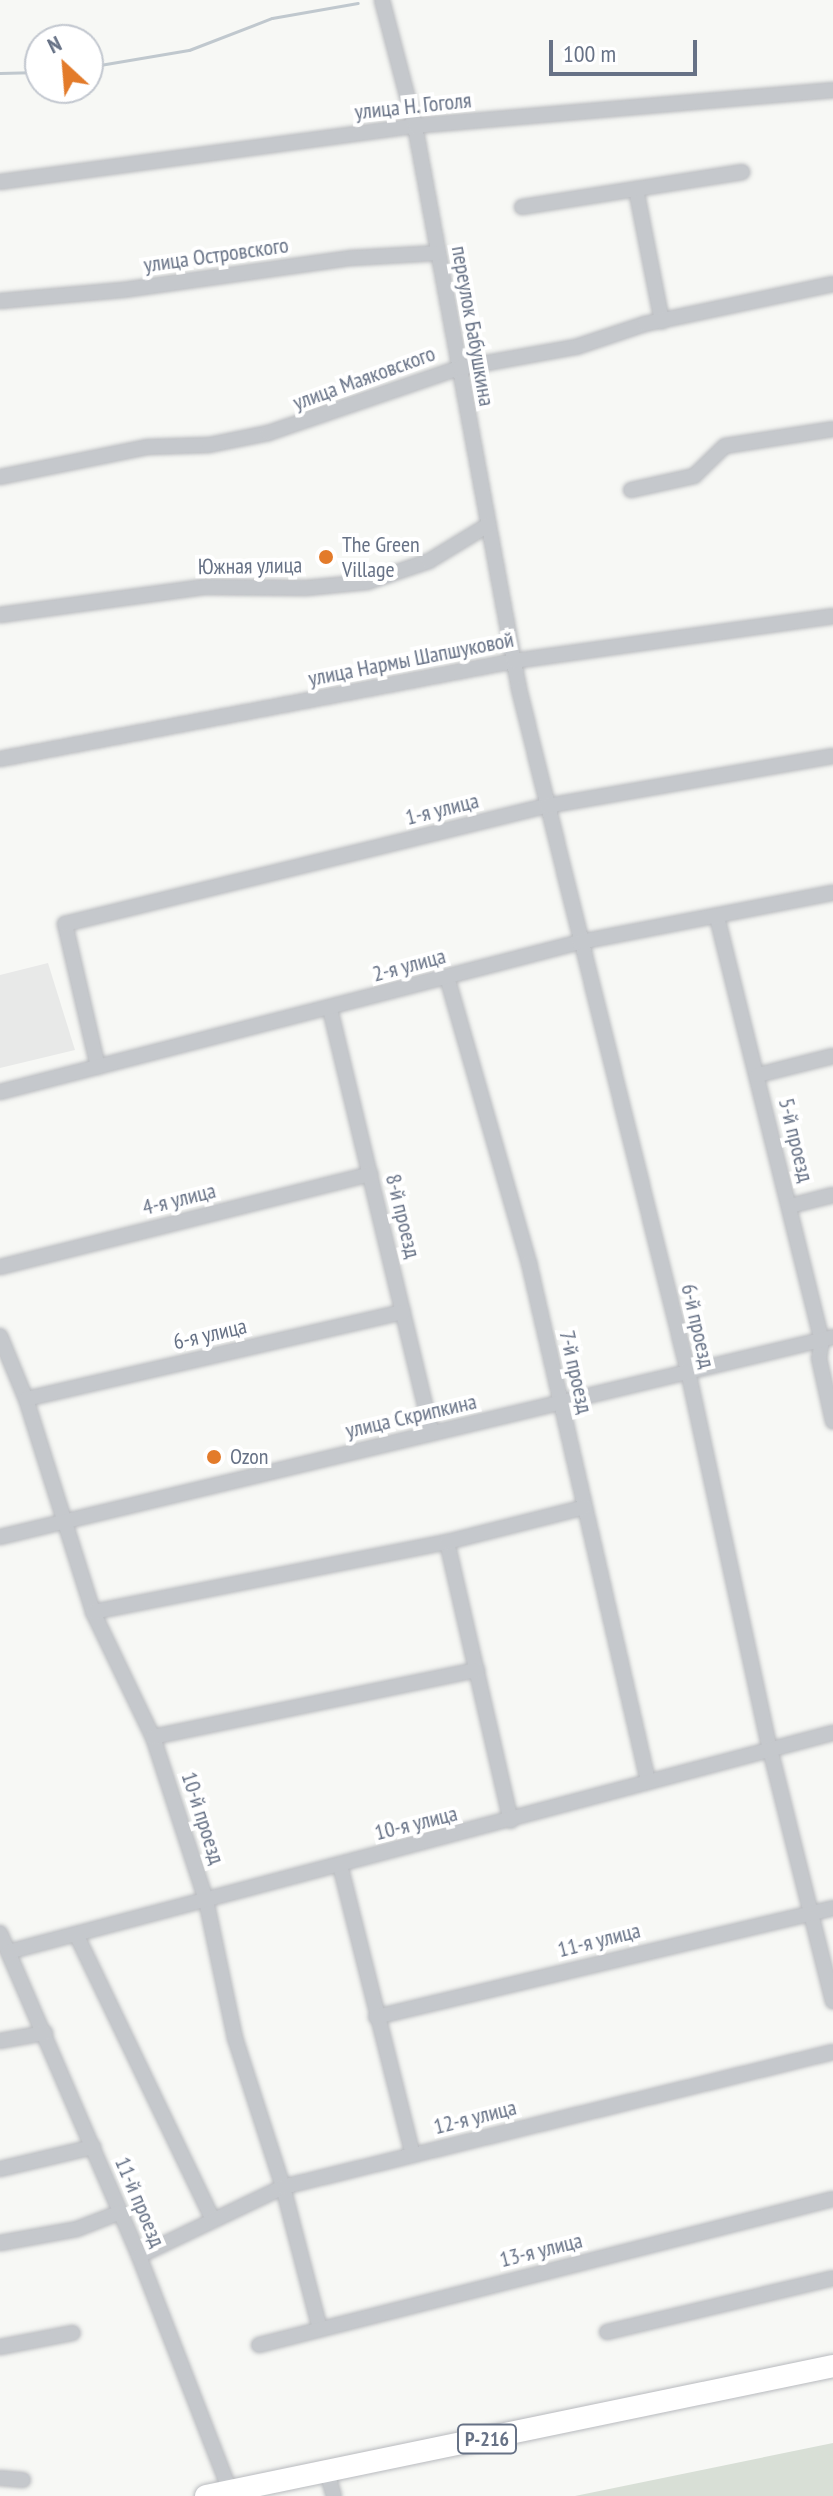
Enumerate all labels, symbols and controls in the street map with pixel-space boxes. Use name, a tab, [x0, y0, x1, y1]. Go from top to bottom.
north arrow	[24, 24, 104, 104]
scale bar	[553, 24, 701, 74]
text: N	[43, 29, 66, 59]
text: 100 m	[563, 38, 616, 69]
street label: улица Н. Гоголя	[353, 87, 473, 125]
street label: улица Островского	[142, 232, 290, 278]
street label: переулок Бабушкина	[446, 244, 500, 408]
street label: улица Маяковского	[289, 340, 439, 416]
place label: The Green Village	[342, 531, 420, 582]
marker: The Green Village	[317, 548, 335, 566]
street label: Южная улица	[198, 552, 302, 580]
street label: улица Нармы Шапшуковой	[306, 626, 516, 692]
street label: 1-я улица	[403, 787, 481, 831]
street label: 2-я улица	[370, 943, 448, 987]
street label: 5-й проезд	[773, 1095, 819, 1185]
street label: 8-й проезд	[380, 1171, 426, 1261]
street label: 4-я улица	[140, 1177, 218, 1221]
street label: 6-й проезд	[676, 1281, 720, 1371]
street label: 6-я улица	[171, 1313, 249, 1355]
street label: 7-й проезд	[554, 1328, 598, 1416]
street label: улица Скрипкина	[343, 1388, 479, 1444]
place label: Ozon	[230, 1444, 269, 1470]
marker: Ozon	[205, 1448, 223, 1466]
street label: 10-й проезд	[176, 1768, 230, 1868]
street label: 10-я улица	[372, 1800, 460, 1846]
street label: 11-я улица	[555, 1917, 643, 1963]
street label: 12-я улица	[431, 2094, 519, 2140]
street label: 11-й проезд	[109, 2153, 171, 2251]
street label: 13-я улица	[497, 2227, 585, 2273]
road number: Р-216	[457, 2423, 517, 2455]

